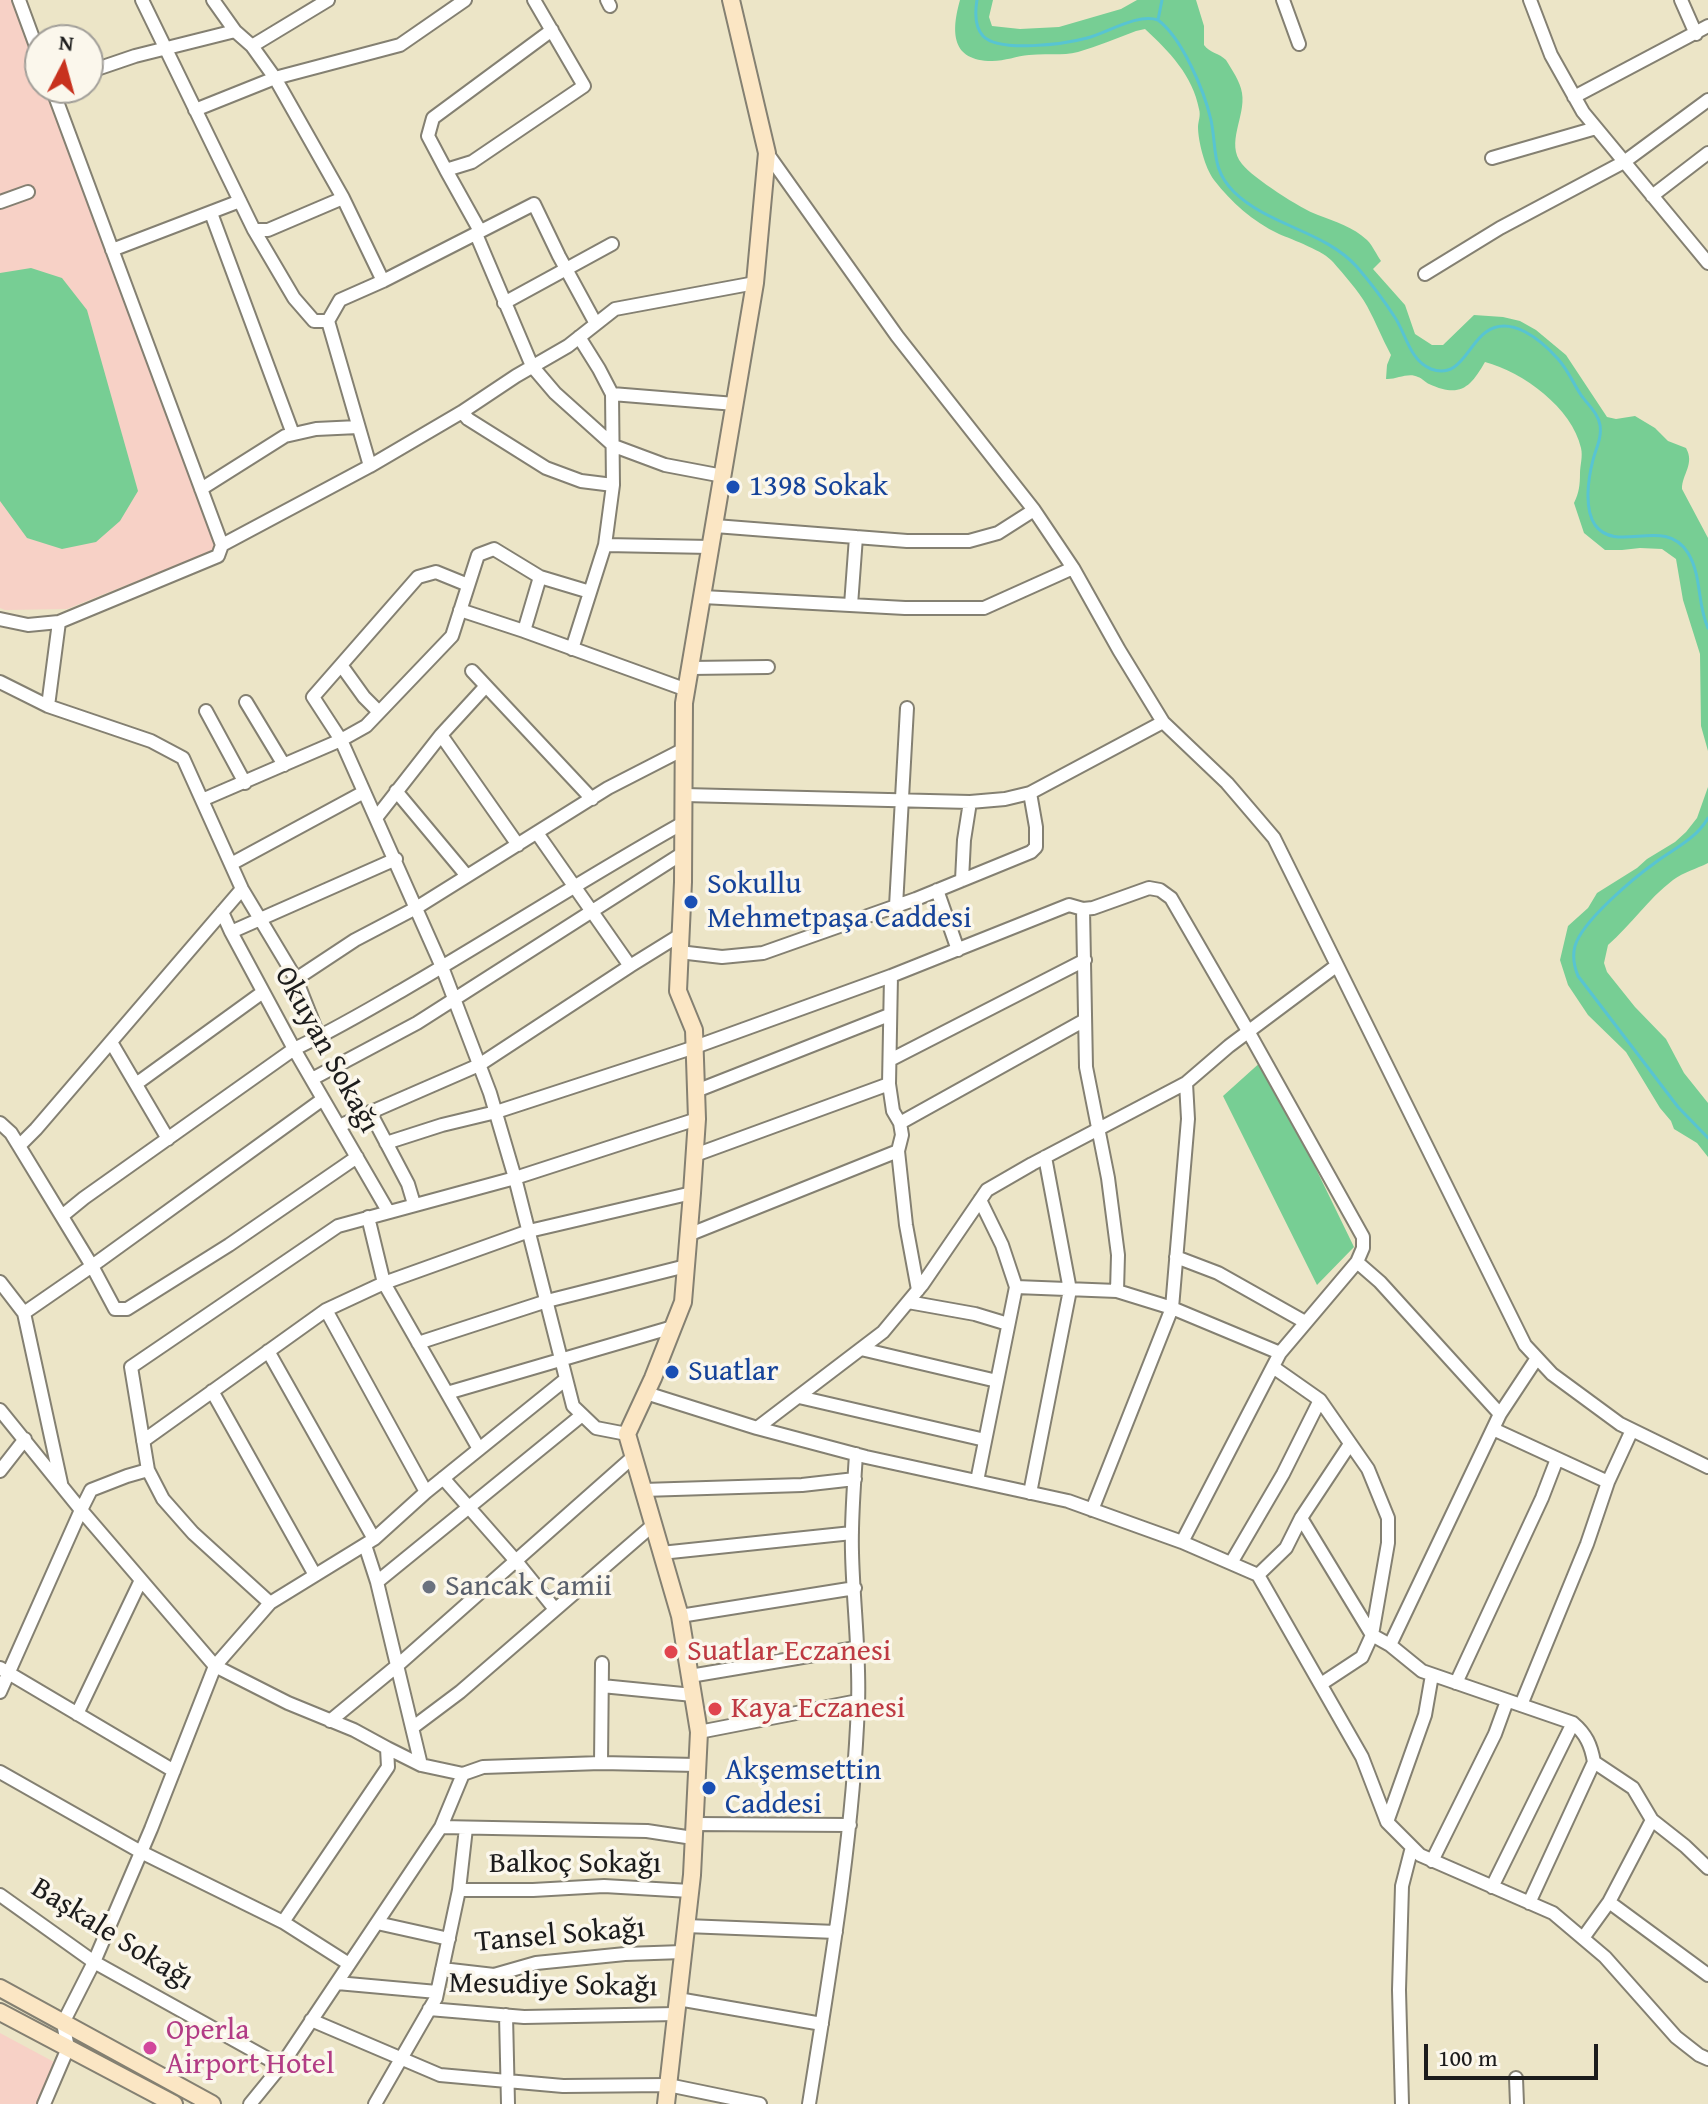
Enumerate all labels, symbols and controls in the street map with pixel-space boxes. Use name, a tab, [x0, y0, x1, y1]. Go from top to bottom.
north arrow	[24, 24, 104, 104]
text: N	[57, 25, 75, 59]
place label: 1398 Sokak	[749, 469, 888, 505]
marker: 1398 Sokak	[724, 478, 742, 496]
place label: Sokullu Mehmetpaşa Caddesi	[707, 867, 972, 938]
marker: Sokullu Mehmetpaşa Caddesi	[682, 893, 700, 911]
street label: Okuyan Sokağı	[266, 961, 386, 1139]
place label: Suatlar	[688, 1354, 779, 1390]
marker: Suatlar	[663, 1363, 681, 1381]
place label: Sancak Camii	[445, 1569, 612, 1605]
marker: Sancak Camii	[420, 1578, 438, 1596]
place label: Suatlar Eczanesi	[687, 1634, 891, 1670]
marker: Suatlar Eczanesi	[662, 1643, 680, 1661]
place label: Kaya Eczanesi	[731, 1691, 905, 1727]
marker: Kaya Eczanesi	[706, 1700, 724, 1718]
place label: Akşemsettin Caddesi	[725, 1753, 881, 1824]
marker: Akşemsettin Caddesi	[700, 1779, 718, 1797]
street label: Balkoç Sokağı	[489, 1846, 661, 1882]
street label: Başkale Sokağı	[24, 1871, 200, 1999]
street label: Tansel Sokağı	[474, 1911, 646, 1961]
street label: Mesudiye Sokağı	[448, 1966, 658, 2006]
place label: Operla Airport Hotel	[166, 2013, 334, 2084]
scale bar	[1428, 2028, 1602, 2078]
marker: Operla Airport Hotel	[141, 2039, 159, 2057]
text: 100 m	[1438, 2040, 1498, 2075]

